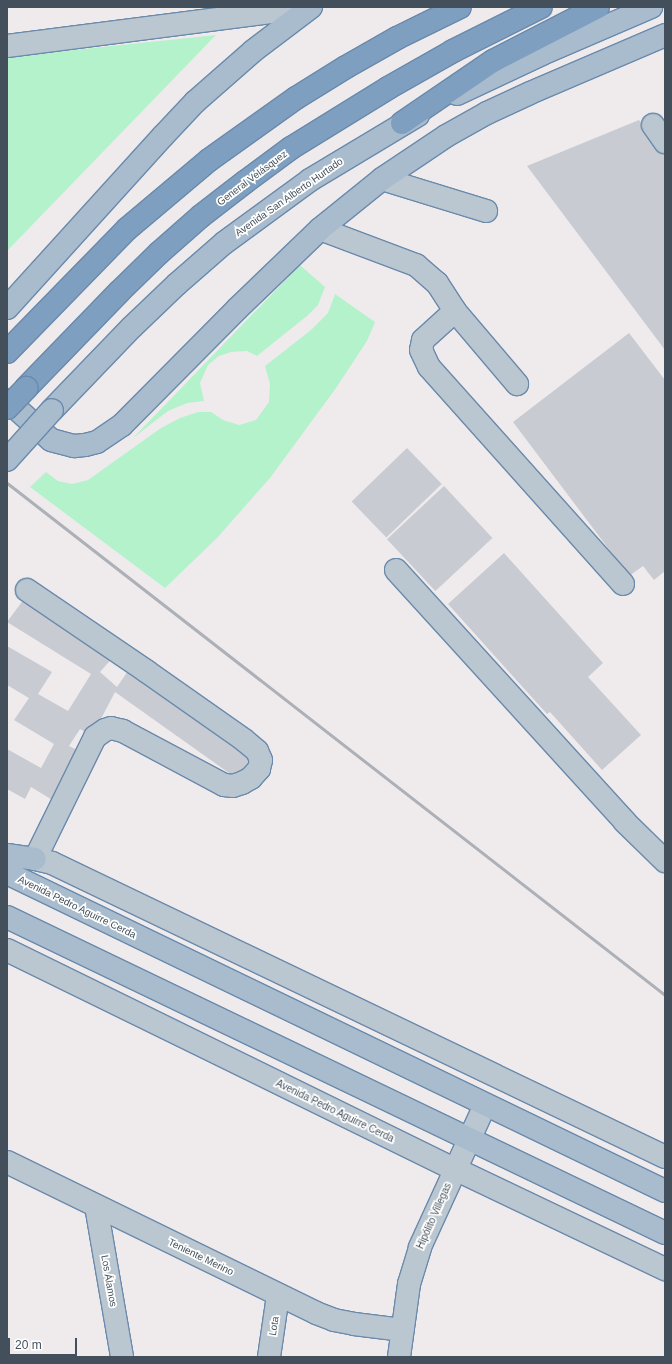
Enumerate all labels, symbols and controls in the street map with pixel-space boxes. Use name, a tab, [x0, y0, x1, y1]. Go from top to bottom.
street label: General Velásquez	[215, 148, 289, 208]
street label: Avenida San Alberto Hurtado	[233, 155, 345, 239]
street label: Avenida Pedro Aguirre Cerda	[16, 873, 138, 941]
street label: Avenida Pedro Aguirre Cerda	[274, 1077, 396, 1145]
street label: Hipólito Villegas	[414, 1181, 454, 1251]
street label: Teniente Merino	[166, 1236, 236, 1278]
street label: Los Álamos	[99, 1254, 119, 1308]
street label: Lota	[267, 1315, 281, 1337]
scale bar	[10, 1330, 79, 1356]
text: 20 m	[15, 1338, 42, 1352]

